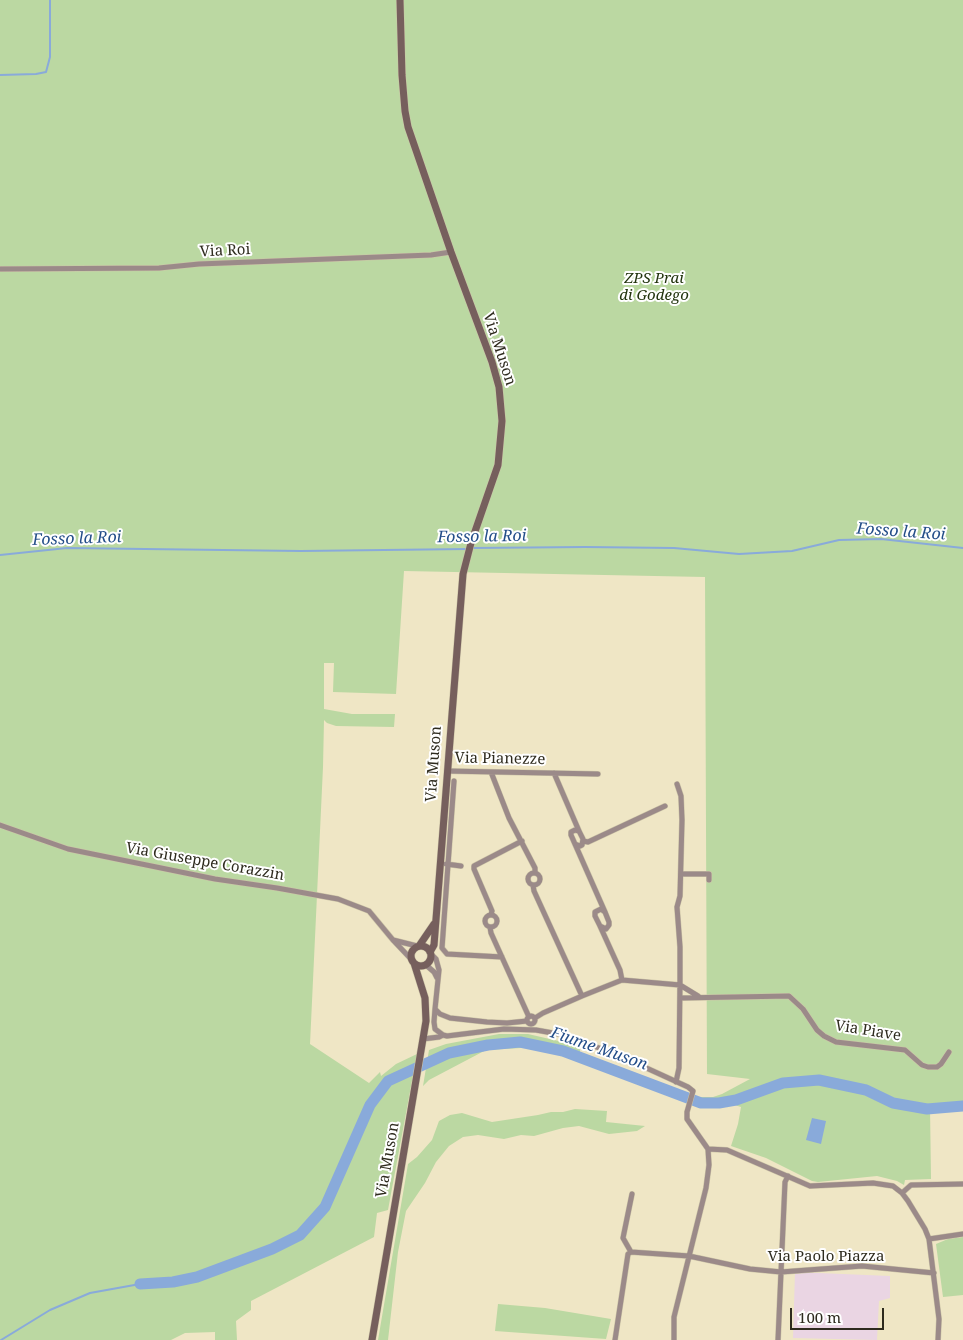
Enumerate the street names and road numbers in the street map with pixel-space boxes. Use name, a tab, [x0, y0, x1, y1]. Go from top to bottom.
street label: Via Roi	[199, 241, 251, 261]
street label: Via Muson	[479, 310, 519, 388]
street label: Via Muson	[422, 725, 446, 803]
street label: Via Pianezze	[455, 749, 545, 769]
street label: Via Giuseppe Corazzin	[124, 839, 286, 885]
street label: Via Piave	[834, 1017, 902, 1045]
street label: Via Muson	[373, 1121, 403, 1199]
street label: Via Paolo Piazza	[768, 1248, 884, 1266]

